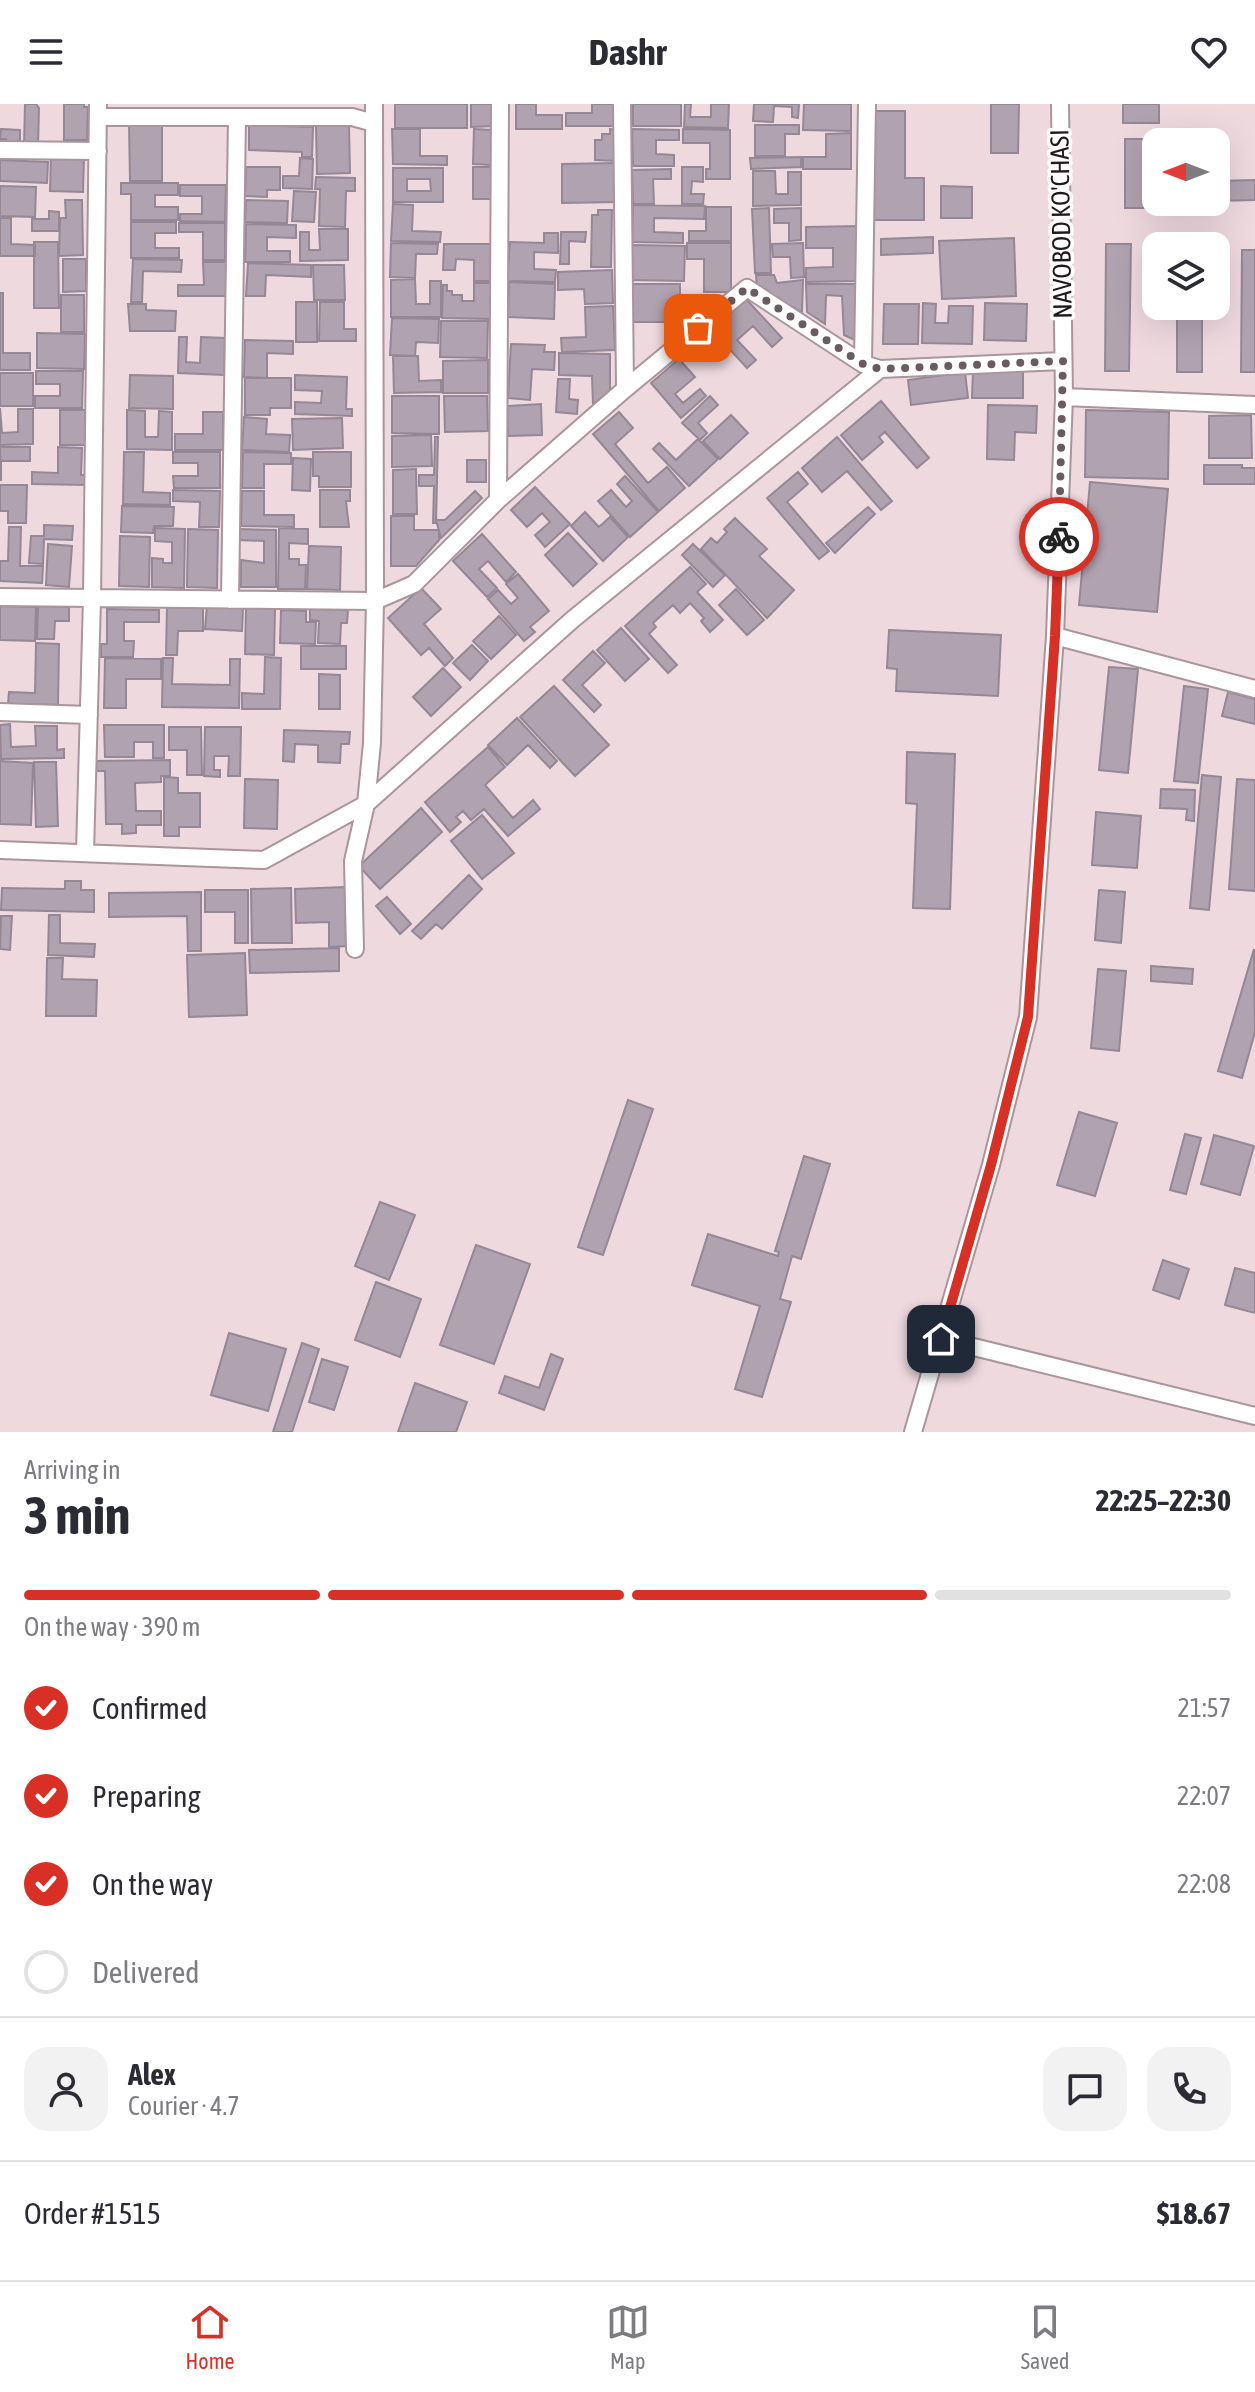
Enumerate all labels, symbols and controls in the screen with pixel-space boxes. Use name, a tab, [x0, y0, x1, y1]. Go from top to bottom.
icon: menu	[24, 30, 68, 74]
icon: heart	[1187, 30, 1231, 74]
text: Dashr	[589, 31, 666, 73]
north arrow	[1142, 128, 1230, 216]
map controls	[1142, 128, 1230, 320]
street label: NAVOBOD KO'CHASI	[1044, 129, 1078, 319]
button: layers	[1142, 232, 1230, 320]
pin	[664, 294, 732, 362]
icon: bag	[676, 306, 720, 350]
courier	[1019, 497, 1099, 577]
icon: bike	[1037, 515, 1081, 559]
pin	[907, 1305, 975, 1373]
icon: home	[919, 1317, 963, 1361]
text: Arriving in	[24, 1455, 121, 1485]
text: 22:25–22:30	[1096, 1483, 1231, 1517]
text: 3 min	[24, 1485, 130, 1545]
text: On the way · 390 m	[24, 1612, 201, 1642]
icon: check	[24, 1686, 68, 1730]
text: Confirmed	[92, 1691, 207, 1725]
text: 21:57	[1177, 1693, 1231, 1723]
icon: check	[24, 1774, 68, 1818]
text: Preparing	[92, 1779, 201, 1813]
text: 22:07	[1177, 1781, 1231, 1811]
icon: check	[24, 1862, 68, 1906]
text: On the way	[92, 1867, 213, 1901]
text: 22:08	[1177, 1869, 1231, 1899]
text: Delivered	[92, 1955, 200, 1989]
button: person	[24, 2047, 108, 2131]
button: chat	[1043, 2047, 1127, 2131]
button: phone	[1147, 2047, 1231, 2131]
text: Alex	[128, 2057, 176, 2091]
text: Courier · 4.7	[128, 2091, 239, 2121]
text: Order #1515	[24, 2196, 161, 2230]
text: $18.67	[1157, 2196, 1231, 2230]
tab: Home	[186, 2300, 235, 2374]
tab: Map	[606, 2300, 650, 2374]
tab: Saved	[1021, 2300, 1069, 2374]

